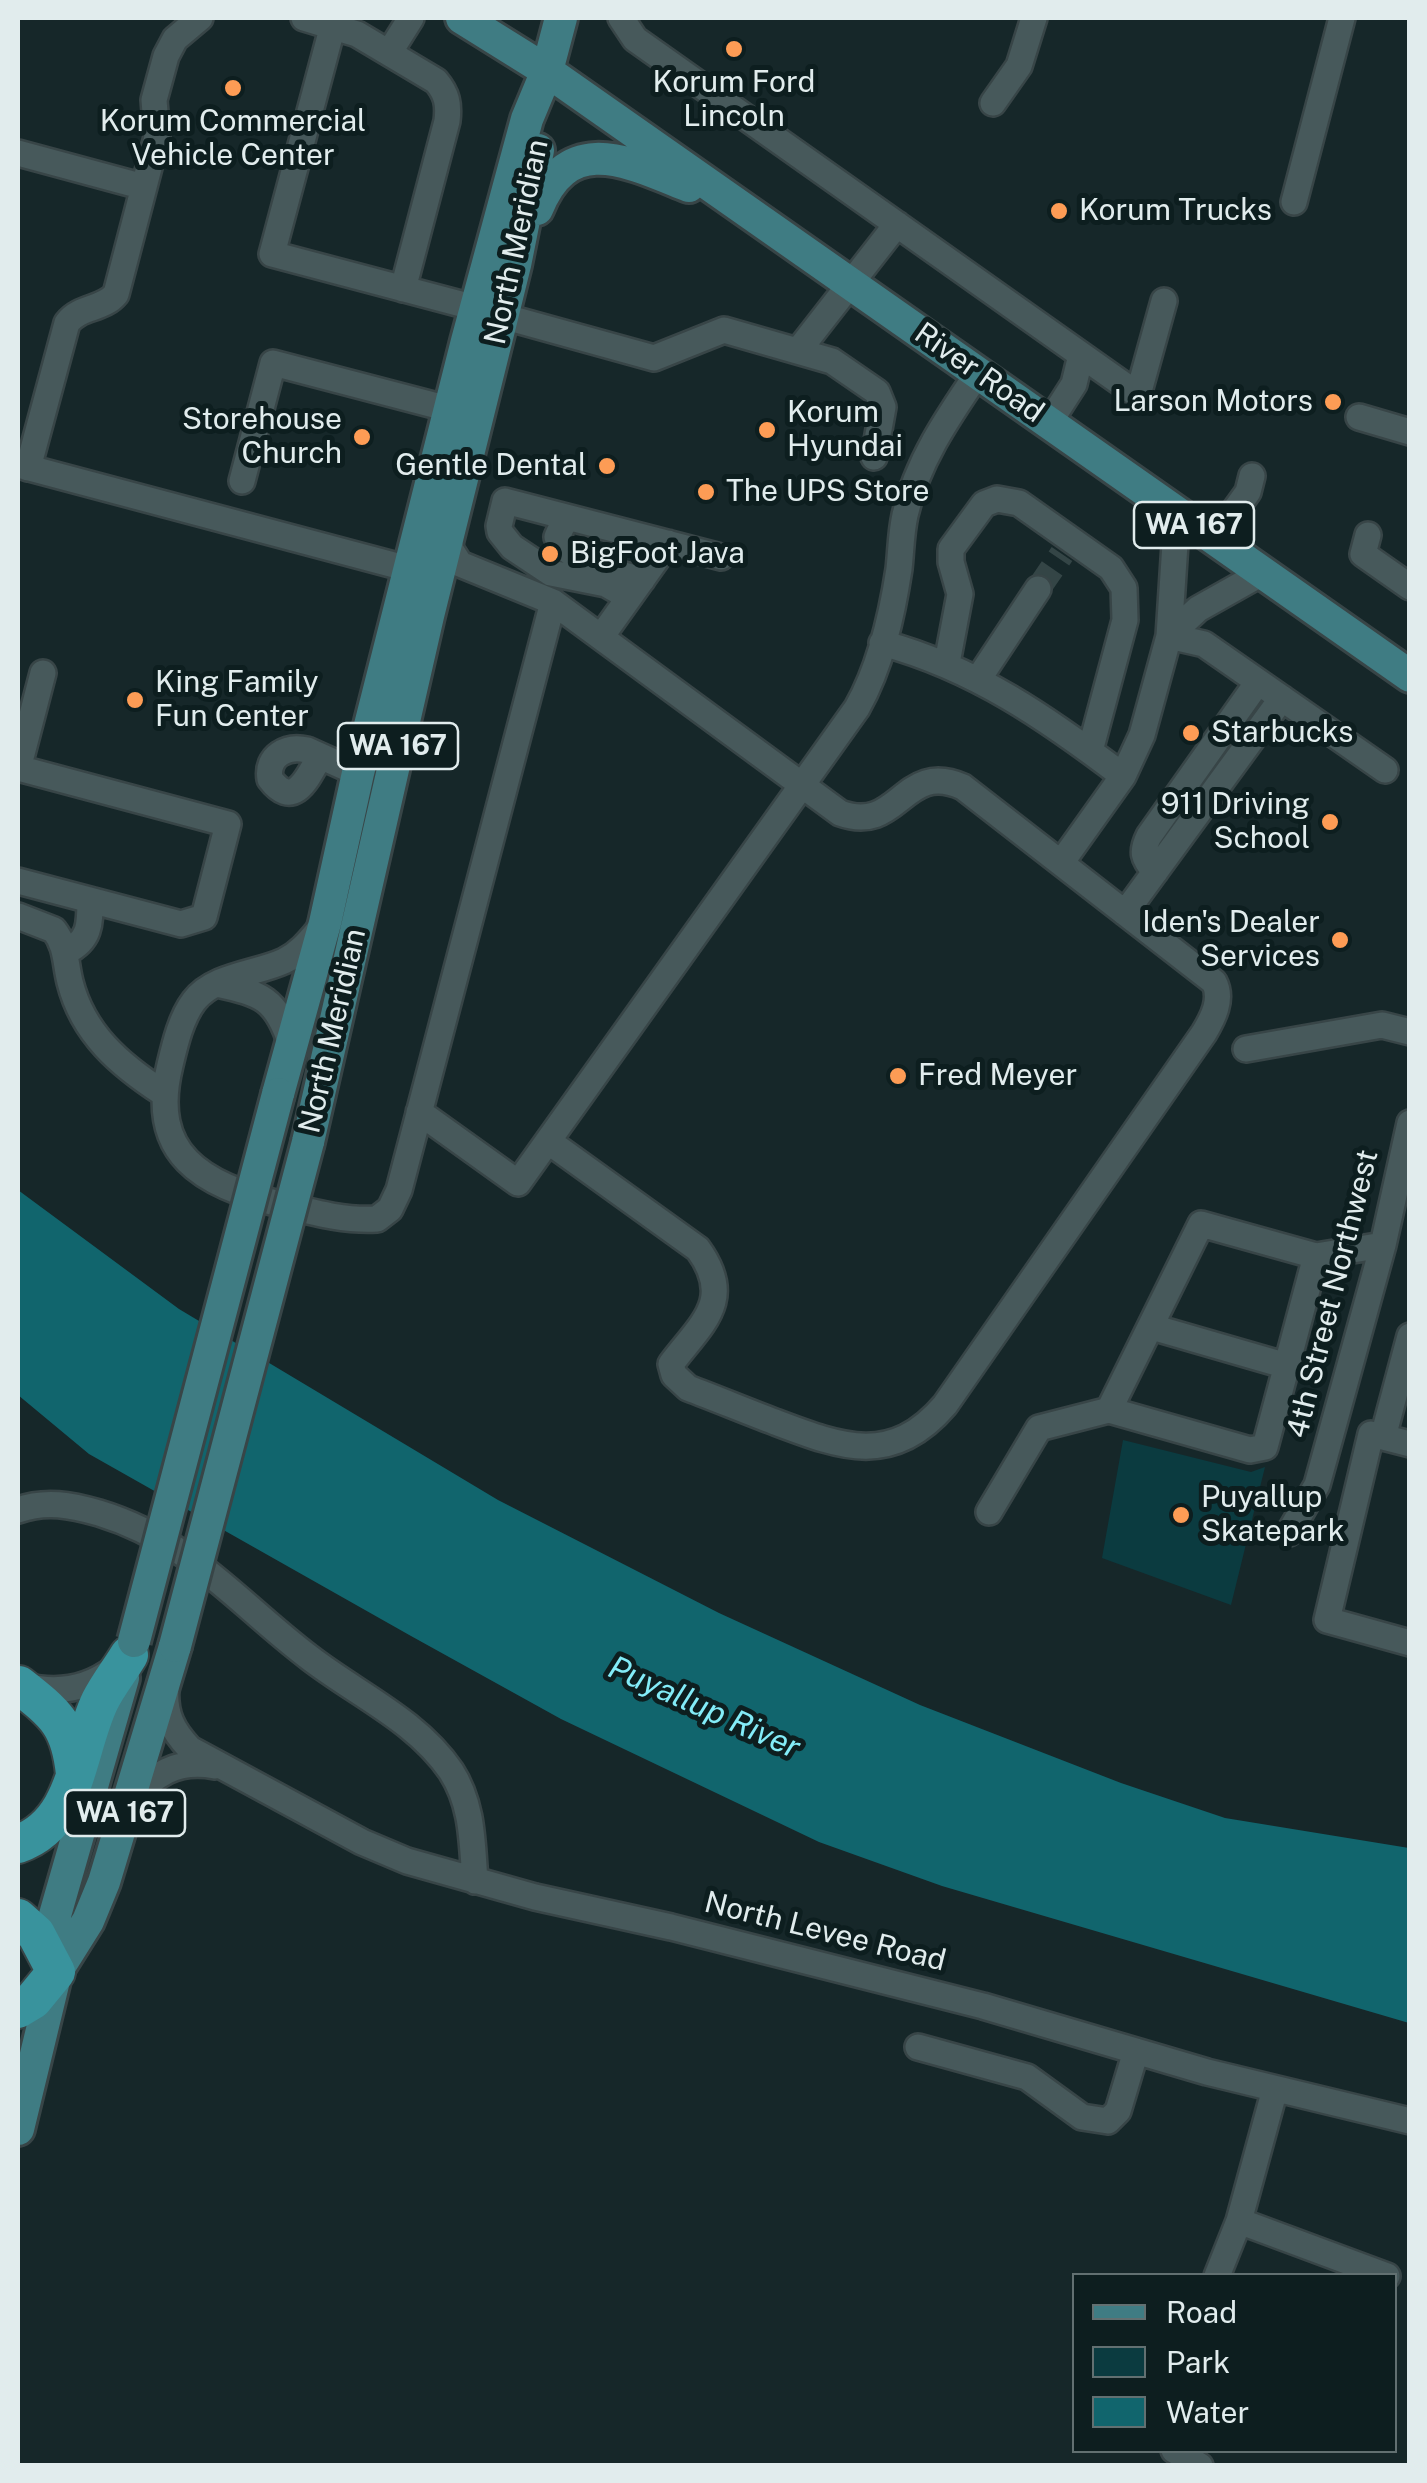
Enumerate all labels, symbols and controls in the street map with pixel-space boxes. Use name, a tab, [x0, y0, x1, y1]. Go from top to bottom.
marker: Korum Ford Lincoln	[723, 38, 745, 60]
place label: Korum Ford Lincoln	[653, 65, 815, 136]
marker: Korum Commercial Vehicle Center	[222, 77, 244, 99]
place label: Korum Commercial Vehicle Center	[100, 104, 366, 174]
street label: North Meridian	[478, 136, 556, 348]
place label: Korum Trucks	[1079, 193, 1272, 229]
marker: Korum Trucks	[1048, 200, 1070, 222]
street label: River Road	[907, 315, 1051, 431]
place label: Larson Motors	[1114, 384, 1313, 420]
marker: Larson Motors	[1322, 391, 1344, 413]
place label: Korum Hyundai	[787, 395, 903, 466]
place label: Storehouse Church	[182, 402, 342, 472]
marker: Korum Hyundai	[756, 419, 778, 441]
marker: Storehouse Church	[351, 426, 373, 448]
place label: Gentle Dental	[395, 448, 587, 484]
marker: Gentle Dental	[596, 455, 618, 477]
place label: The UPS Store	[726, 474, 929, 510]
marker: The UPS Store	[695, 481, 717, 503]
road number: WA 167	[1134, 502, 1254, 548]
place label: BigFoot Java	[570, 536, 745, 572]
marker: BigFoot Java	[539, 543, 561, 565]
place label: King Family Fun Center	[155, 665, 319, 736]
marker: King Family Fun Center	[124, 689, 146, 711]
place label: Starbucks	[1211, 715, 1353, 751]
marker: Starbucks	[1180, 722, 1202, 744]
road number: WA 167	[338, 723, 458, 769]
place label: 911 Driving School	[1161, 787, 1310, 858]
marker: 911 Driving School	[1319, 811, 1341, 833]
place label: Iden's Dealer Services	[1142, 905, 1320, 976]
street label: North Meridian	[292, 925, 374, 1137]
marker: Iden's Dealer Services	[1329, 929, 1351, 951]
place label: Fred Meyer	[918, 1058, 1077, 1094]
marker: Fred Meyer	[887, 1065, 909, 1087]
street label: 4th Street Northwest	[1280, 1146, 1386, 1442]
place label: Puyallup Skatepark	[1201, 1480, 1345, 1550]
marker: Puyallup Skatepark	[1170, 1504, 1192, 1526]
water label: Puyallup River	[602, 1649, 806, 1767]
road number: WA 167	[65, 1790, 185, 1836]
street label: North Levee Road	[701, 1885, 949, 1979]
legend	[1072, 2273, 1397, 2453]
text: Road	[1166, 2294, 1237, 2330]
text: Park	[1166, 2344, 1230, 2380]
text: Water	[1166, 2394, 1249, 2430]

